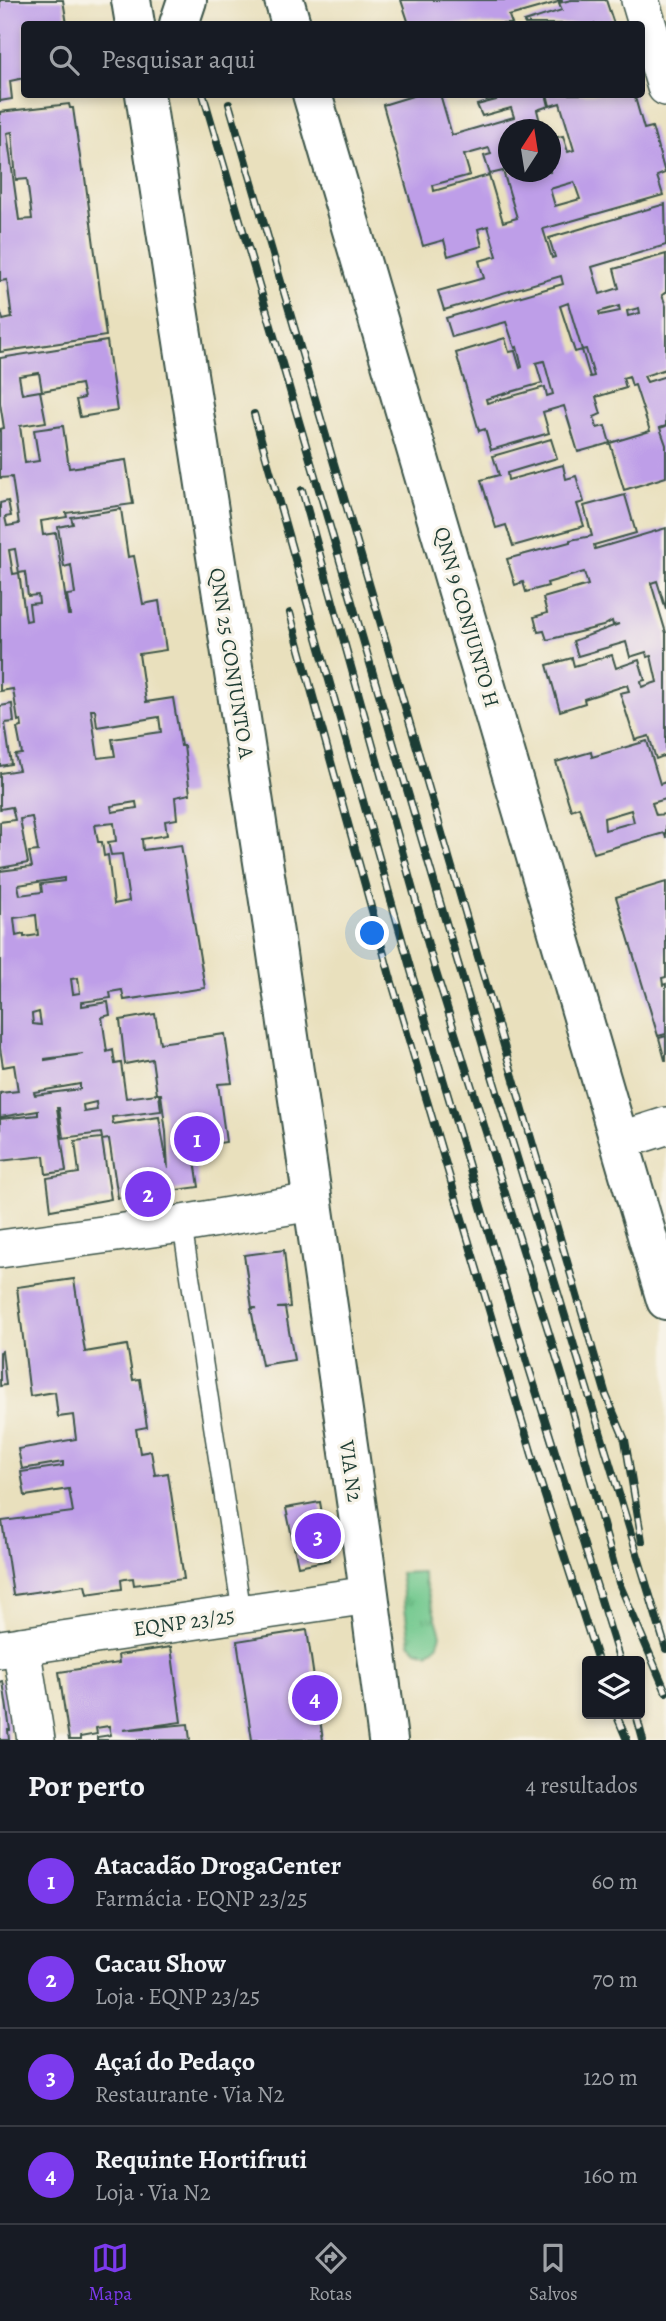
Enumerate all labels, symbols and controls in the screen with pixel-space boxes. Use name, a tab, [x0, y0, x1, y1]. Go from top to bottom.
search box	[21, 21, 645, 98]
icon: search	[45, 41, 83, 79]
text: Pesquisar aqui	[101, 42, 256, 77]
north arrow	[498, 119, 561, 182]
street label: QNN 9 CONJUNTO H	[428, 523, 506, 711]
street label: QNN 25 CONJUNTO A	[203, 566, 261, 761]
your location	[355, 916, 389, 950]
pin: 1	[174, 1113, 220, 1165]
pin: 2	[125, 1168, 171, 1220]
street label: VIA N2	[333, 1438, 369, 1504]
pin: 3	[295, 1510, 341, 1562]
street label: EQNP 23/25	[132, 1601, 236, 1643]
map controls	[582, 1656, 645, 1719]
button: layers	[582, 1656, 645, 1719]
pin: 4	[292, 1672, 338, 1724]
text: Por perto	[28, 1766, 145, 1806]
text: 4 resultados	[525, 1770, 638, 1801]
text: Atacadão DrogaCenter	[95, 1848, 341, 1883]
text: 1	[47, 1866, 55, 1897]
text: 60 m	[591, 1866, 638, 1897]
text: Farmácia · EQNP 23/25	[95, 1883, 308, 1914]
text: Cacau Show	[95, 1946, 226, 1981]
text: 2	[45, 1964, 57, 1995]
text: 70 m	[592, 1964, 638, 1995]
text: Loja · EQNP 23/25	[95, 1981, 260, 2012]
text: Açaí do Pedaço	[95, 2044, 255, 2079]
text: 3	[46, 2062, 56, 2093]
text: 120 m	[583, 2062, 638, 2093]
text: Restaurante · Via N2	[95, 2079, 284, 2110]
text: Requinte Hortifruti	[95, 2142, 307, 2177]
text: 4	[46, 2160, 56, 2191]
text: 160 m	[584, 2160, 638, 2191]
text: Loja · Via N2	[95, 2177, 211, 2208]
tab: Mapa	[88, 2239, 132, 2307]
tab: Rotas	[309, 2239, 352, 2307]
tab: Salvos	[529, 2239, 578, 2307]

